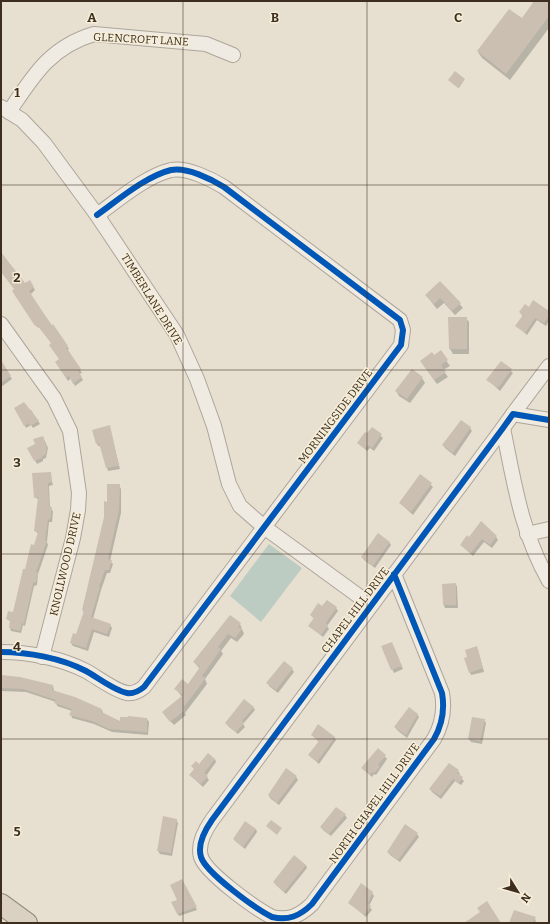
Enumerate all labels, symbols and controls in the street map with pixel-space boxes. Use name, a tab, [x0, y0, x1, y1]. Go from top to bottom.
text: A	[87, 10, 97, 25]
text: B	[271, 10, 279, 25]
text: C	[454, 10, 462, 25]
street label: GLENCROFT LANE	[93, 30, 189, 49]
text: 1	[14, 85, 20, 100]
street label: TIMBERLANE DRIVE	[118, 251, 185, 347]
text: 2	[13, 270, 21, 285]
street label: MORNINGSIDE DRIVE	[296, 366, 375, 466]
text: 3	[13, 455, 21, 470]
street label: KNOLLWOOD DRIVE	[47, 511, 84, 617]
street label: CHAPEL HILL DRIVE	[319, 565, 392, 656]
text: 4	[13, 639, 21, 654]
street label: NORTH CHAPEL HILL DRIVE	[326, 741, 422, 866]
text: 5	[13, 824, 21, 839]
north arrow	[498, 872, 538, 912]
text: N	[518, 890, 533, 905]

